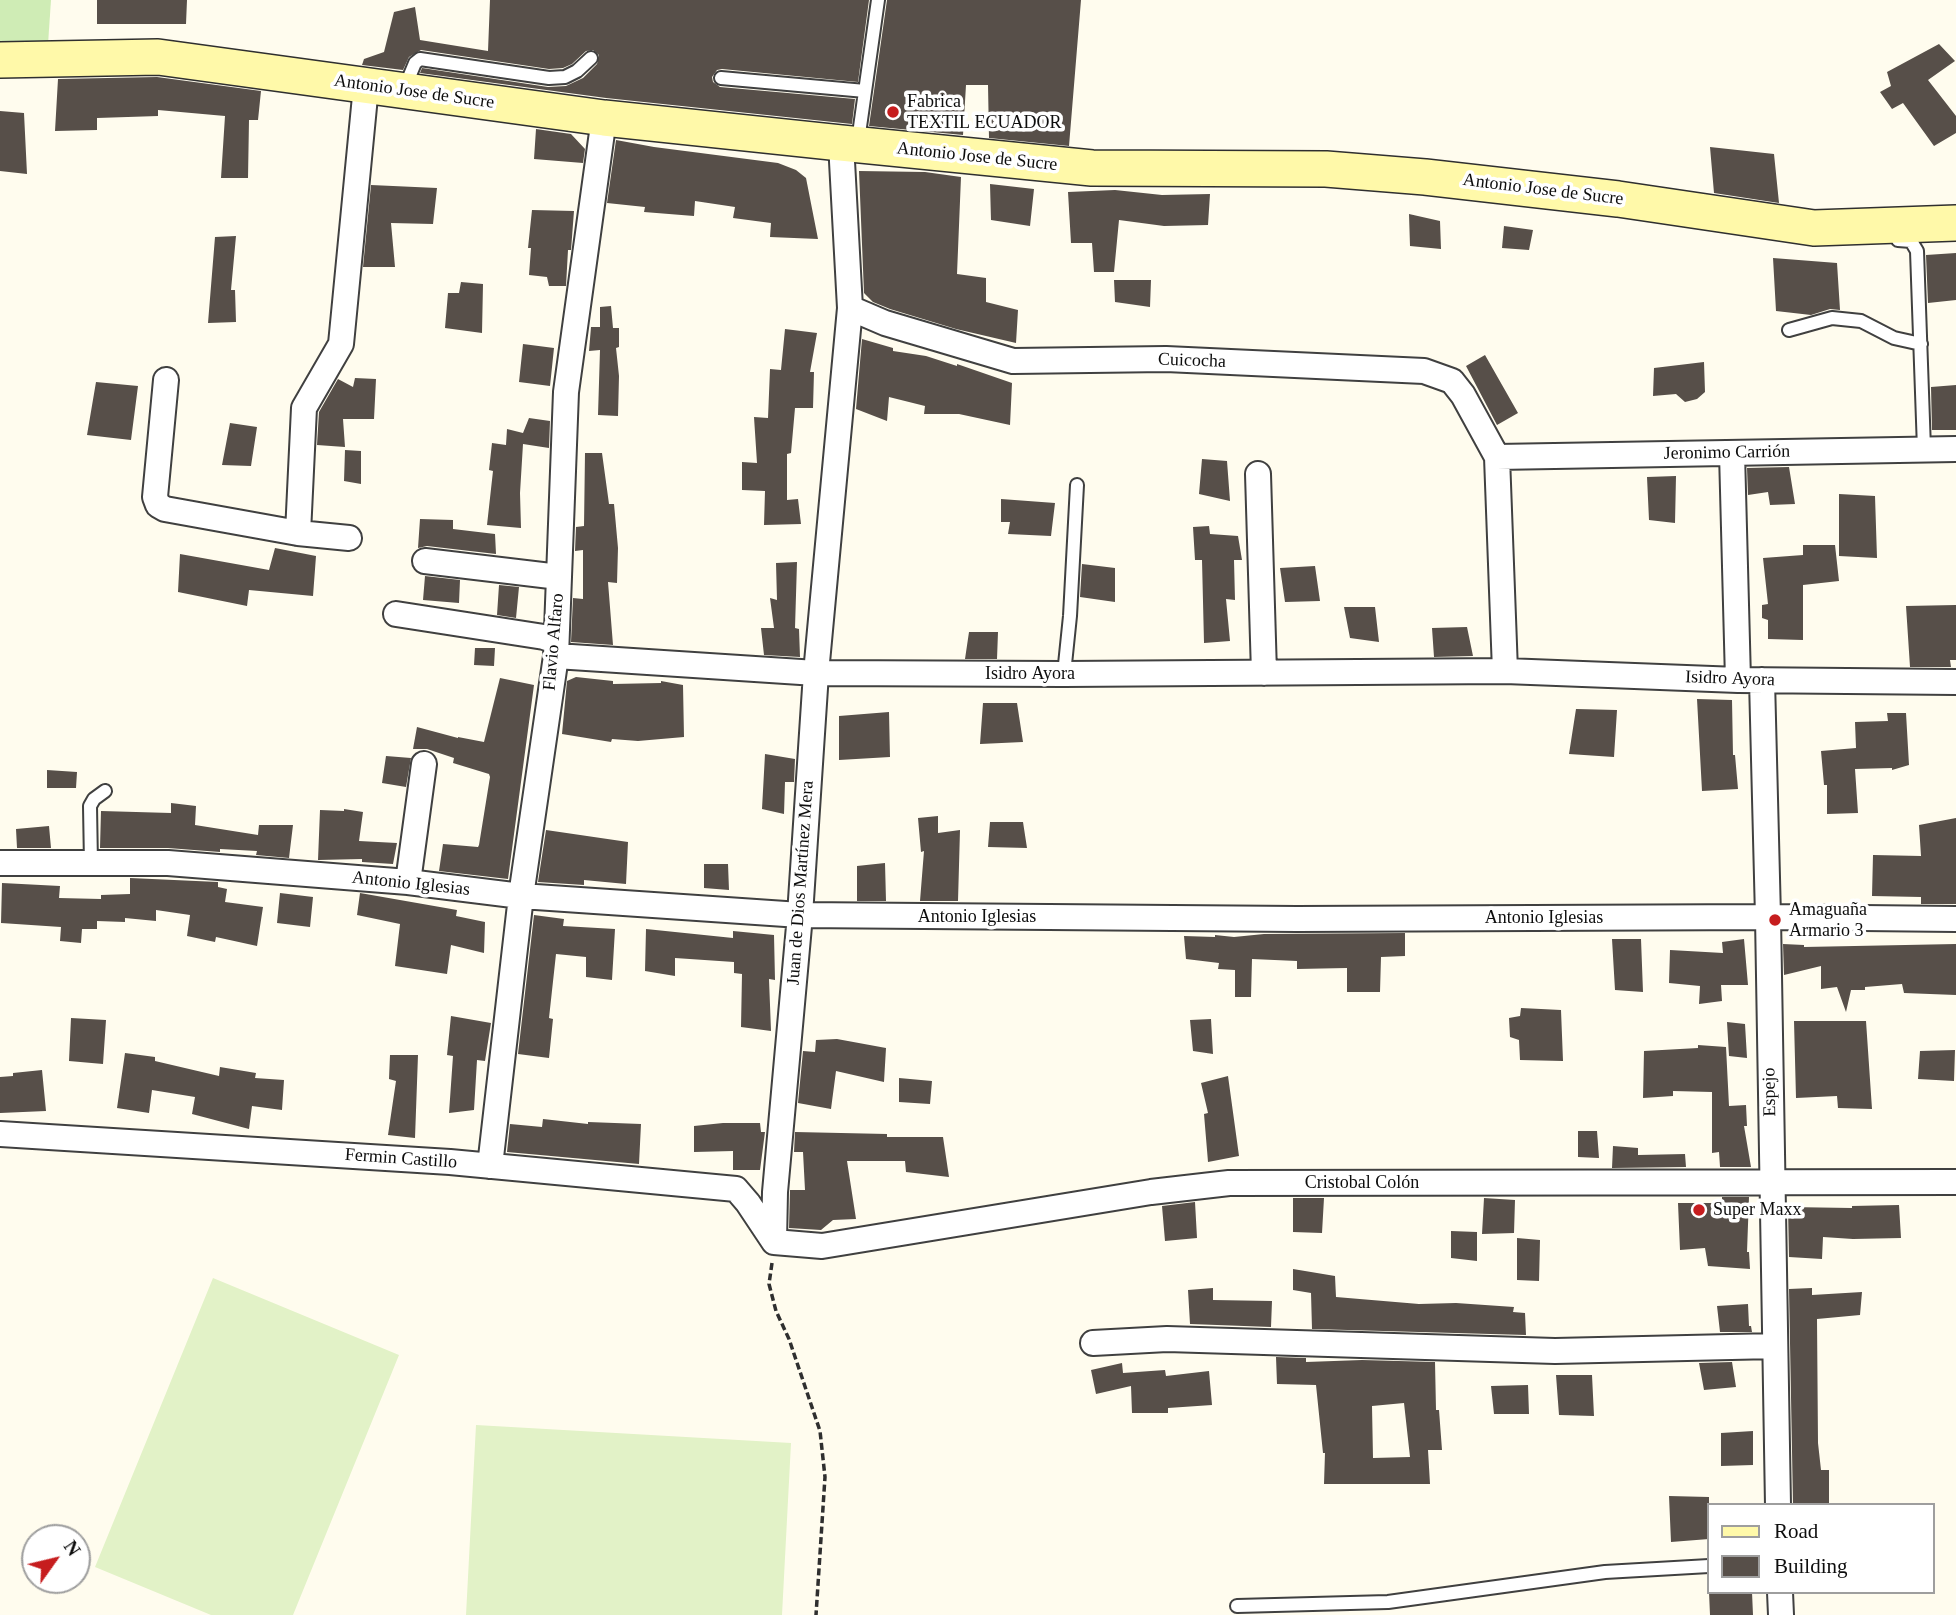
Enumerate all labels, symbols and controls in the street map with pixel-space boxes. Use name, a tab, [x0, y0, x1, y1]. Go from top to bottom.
street label: Antonio Jose de Sucre	[333, 70, 495, 114]
place label: Fabrica TEXTIL ECUADOR	[907, 91, 1061, 134]
marker: Fabrica TEXTIL ECUADOR	[885, 104, 901, 120]
street label: Antonio Jose de Sucre	[896, 138, 1058, 176]
street label: Antonio Jose de Sucre	[1462, 169, 1624, 211]
street label: Cuicocha	[1158, 349, 1226, 373]
street label: Jeronimo Carrión	[1664, 441, 1790, 465]
street label: Flavio Alfaro	[539, 593, 569, 691]
street label: Isidro Ayora	[985, 663, 1075, 685]
street label: Isidro Ayora	[1685, 667, 1775, 691]
street label: Juan de Dios Martínez Mera	[783, 780, 819, 986]
street label: Antonio Iglesias	[351, 867, 471, 901]
place label: Amaguaña Armario 3	[1789, 899, 1867, 942]
street label: Antonio Iglesias	[918, 906, 1036, 928]
street label: Antonio Iglesias	[1485, 907, 1603, 929]
marker: Amaguaña Armario 3	[1767, 912, 1783, 928]
street label: Espejo	[1759, 1067, 1781, 1117]
street label: Fermin Castillo	[344, 1144, 458, 1174]
street label: Cristobal Colón	[1305, 1172, 1419, 1194]
place label: Super Maxx	[1713, 1199, 1801, 1221]
marker: Super Maxx	[1691, 1202, 1707, 1218]
legend	[1708, 1503, 1935, 1594]
text: Road	[1774, 1519, 1818, 1543]
north arrow	[21, 1524, 91, 1594]
text: N	[60, 1537, 85, 1560]
text: Building	[1774, 1554, 1848, 1578]

